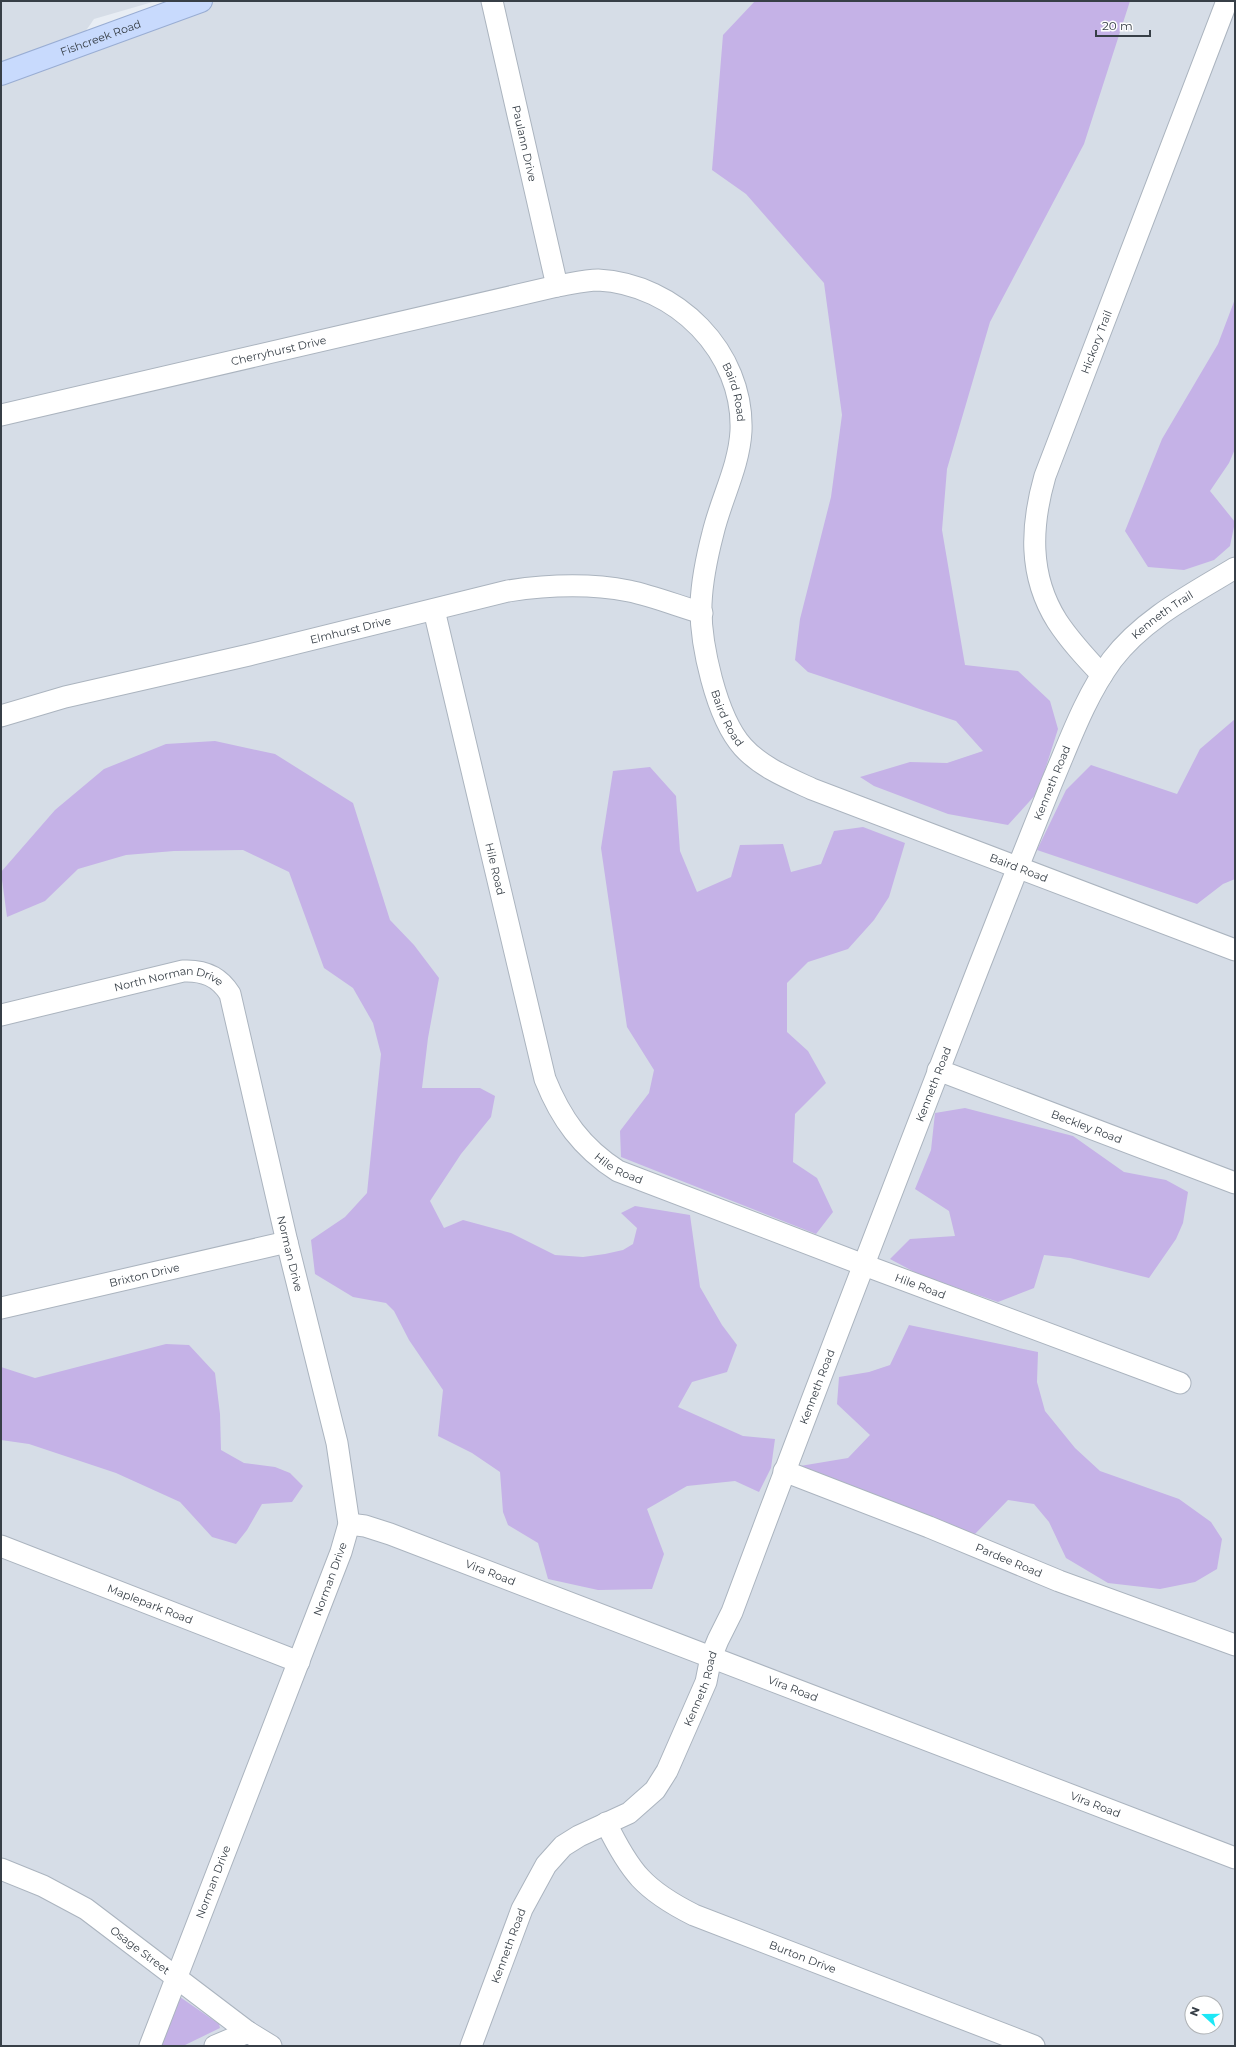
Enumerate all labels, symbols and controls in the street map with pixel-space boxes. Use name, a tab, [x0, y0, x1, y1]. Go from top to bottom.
scale bar	[1096, 12, 1150, 38]
street label: Fishcreek Road	[58, 17, 143, 59]
text: 20 m	[1102, 18, 1133, 33]
street label: Paulann Drive	[509, 104, 540, 183]
street label: Hickory Trail	[1078, 308, 1115, 376]
street label: Cherryhurst Drive	[230, 333, 328, 368]
street label: Baird Road	[719, 360, 748, 422]
street label: Kenneth Trail	[1128, 588, 1196, 642]
street label: Elmhurst Drive	[309, 613, 393, 647]
street label: Baird Road	[708, 688, 747, 749]
street label: Kenneth Road	[1030, 743, 1073, 822]
street label: Hile Road	[482, 841, 508, 896]
street label: Baird Road	[988, 850, 1050, 885]
street label: North Norman Drive	[113, 964, 227, 994]
street label: Kenneth Road	[912, 1045, 954, 1124]
street label: Beckley Road	[1049, 1107, 1124, 1146]
street label: Hile Road	[592, 1149, 645, 1187]
street label: Norman Drive	[274, 1214, 306, 1293]
street label: Brixton Drive	[108, 1260, 181, 1290]
street label: Hile Road	[893, 1270, 948, 1302]
street label: Kenneth Road	[796, 1347, 838, 1426]
street label: Norman Drive	[310, 1540, 350, 1618]
street label: Pardee Road	[973, 1540, 1044, 1580]
street label: Vira Road	[463, 1557, 518, 1588]
street label: Maplepark Road	[105, 1581, 195, 1627]
street label: Kenneth Road	[680, 1649, 720, 1729]
street label: Vira Road	[766, 1673, 820, 1704]
street label: Vira Road	[1068, 1789, 1123, 1820]
street label: Norman Drive	[193, 1843, 234, 1921]
street label: Kenneth Road	[488, 1906, 529, 1985]
street label: Osage Street	[107, 1923, 173, 1978]
street label: Burton Drive	[767, 1938, 838, 1976]
north arrow	[1184, 1995, 1224, 2035]
text: N	[1187, 2005, 1203, 2018]

